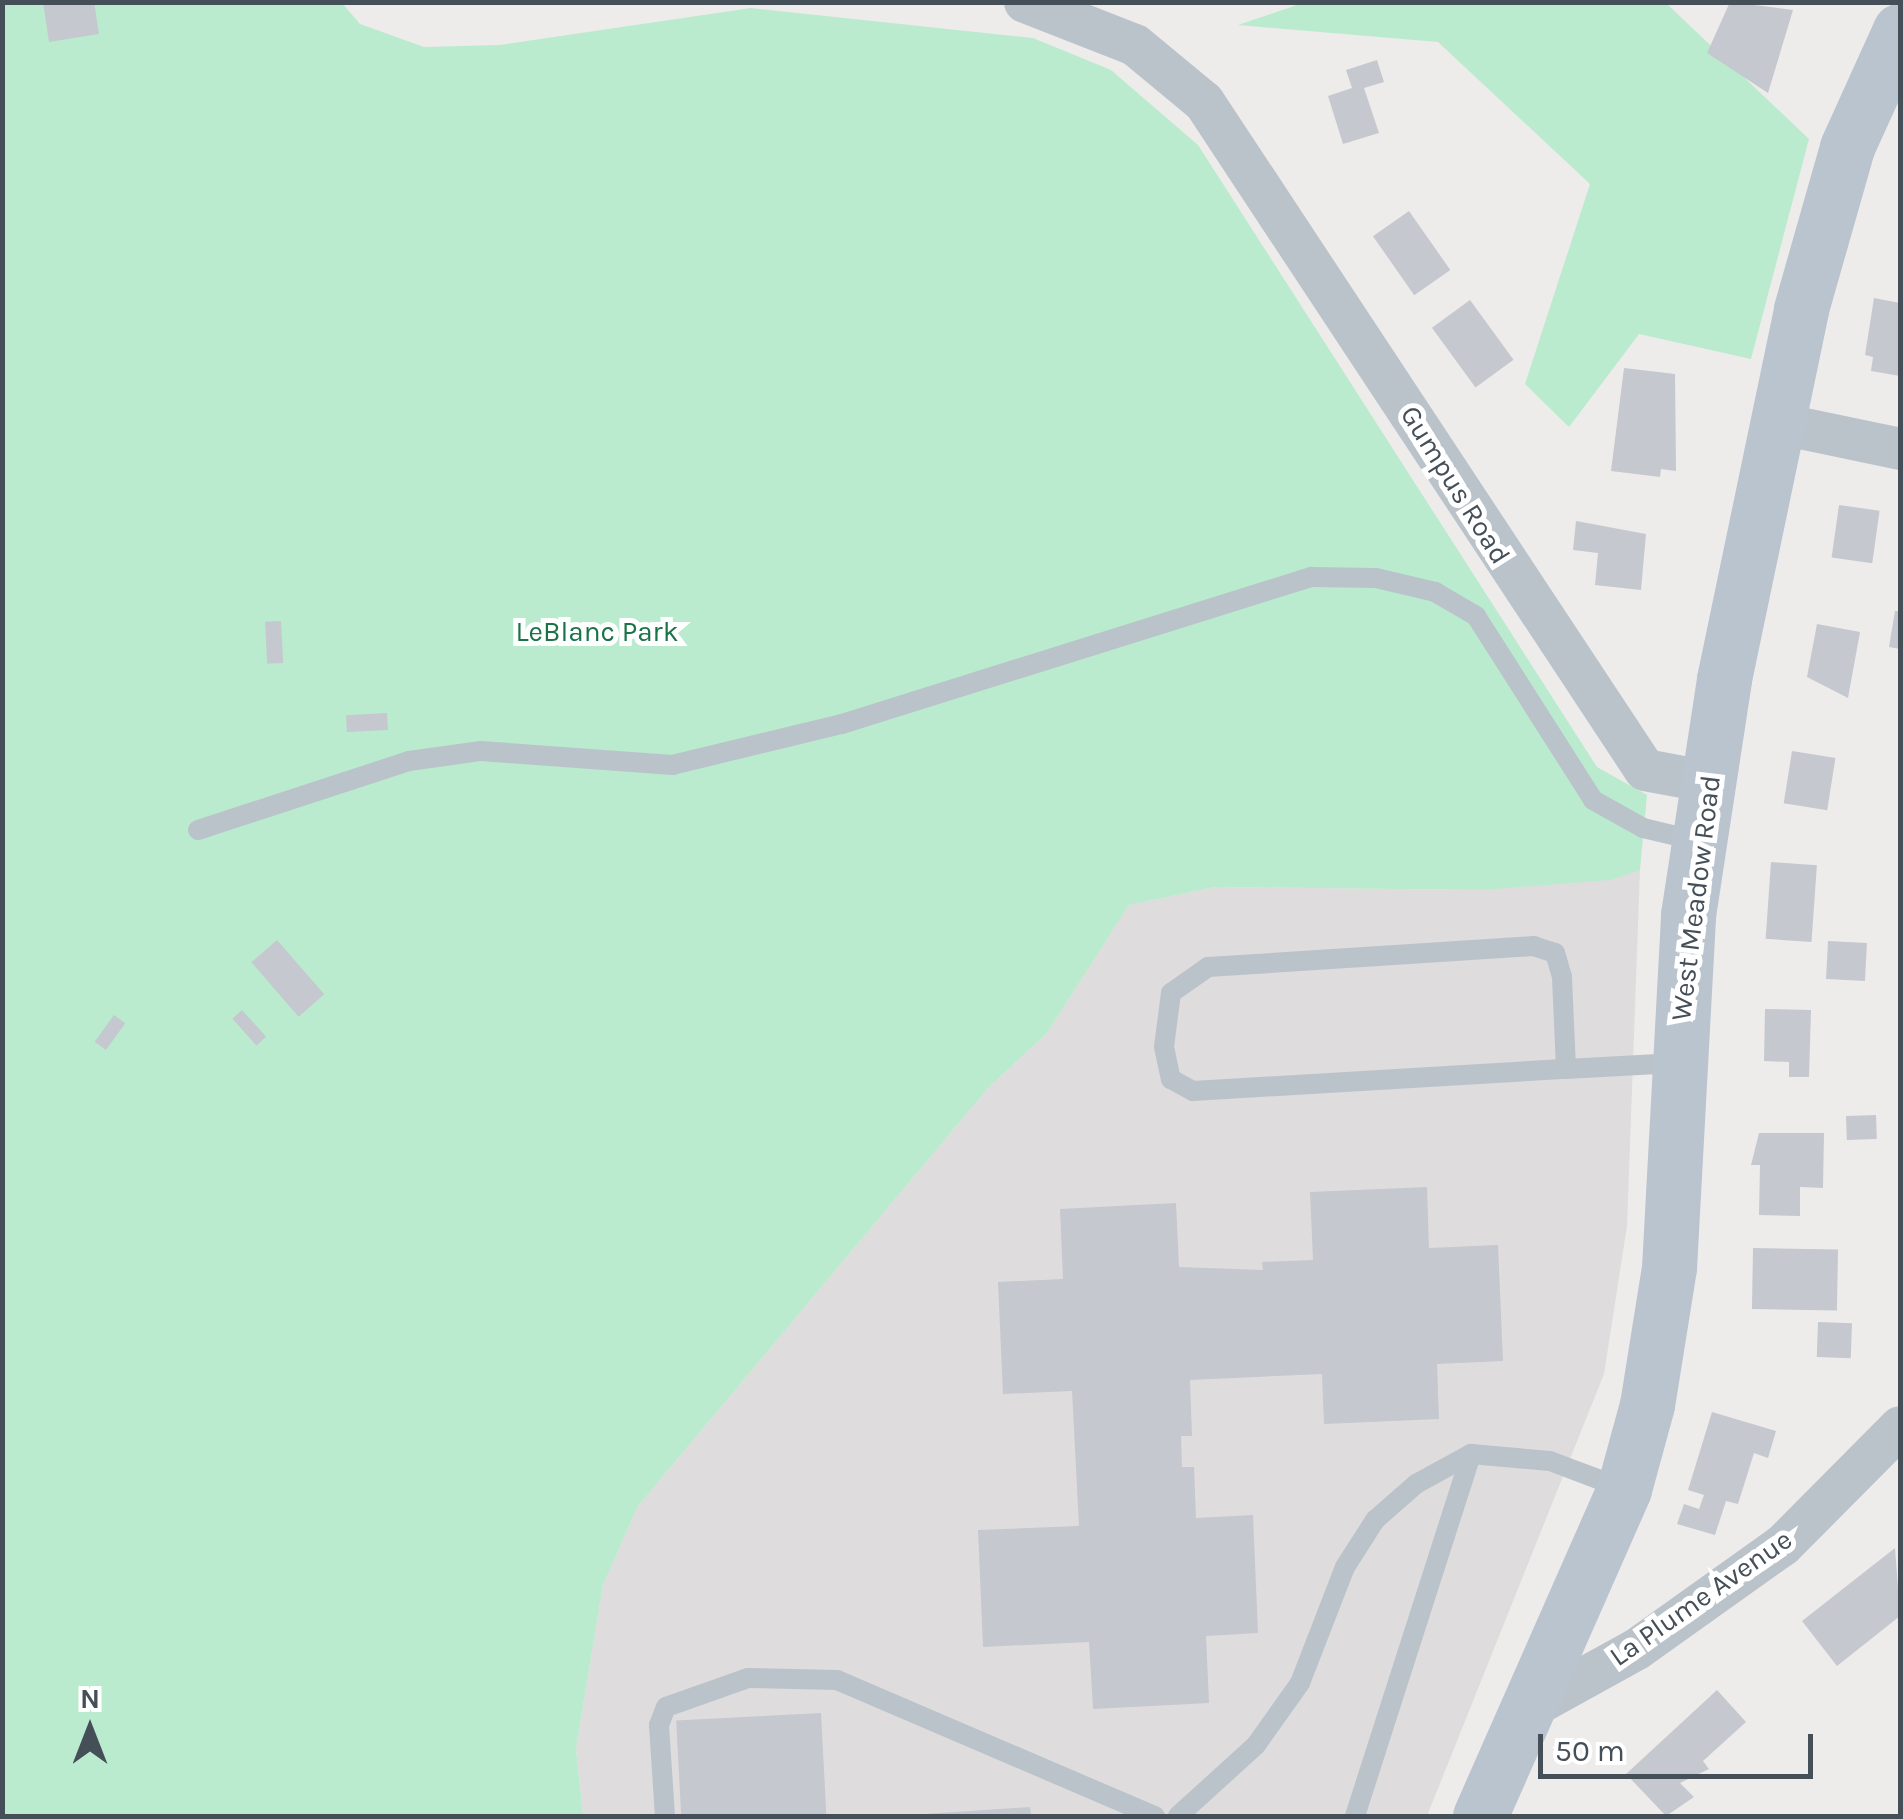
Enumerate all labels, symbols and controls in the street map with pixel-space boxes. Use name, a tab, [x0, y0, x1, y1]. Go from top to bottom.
street label: Gumpus Road	[1393, 400, 1517, 570]
park label: LeBlanc Park	[516, 615, 678, 649]
street label: West Meadow Road	[1664, 773, 1728, 1023]
street label: La Plume Avenue	[1603, 1523, 1799, 1673]
north arrow	[40, 1679, 140, 1779]
text: N	[80, 1682, 100, 1715]
scale bar	[1543, 1714, 1818, 1776]
text: 50 m	[1555, 1733, 1625, 1769]

